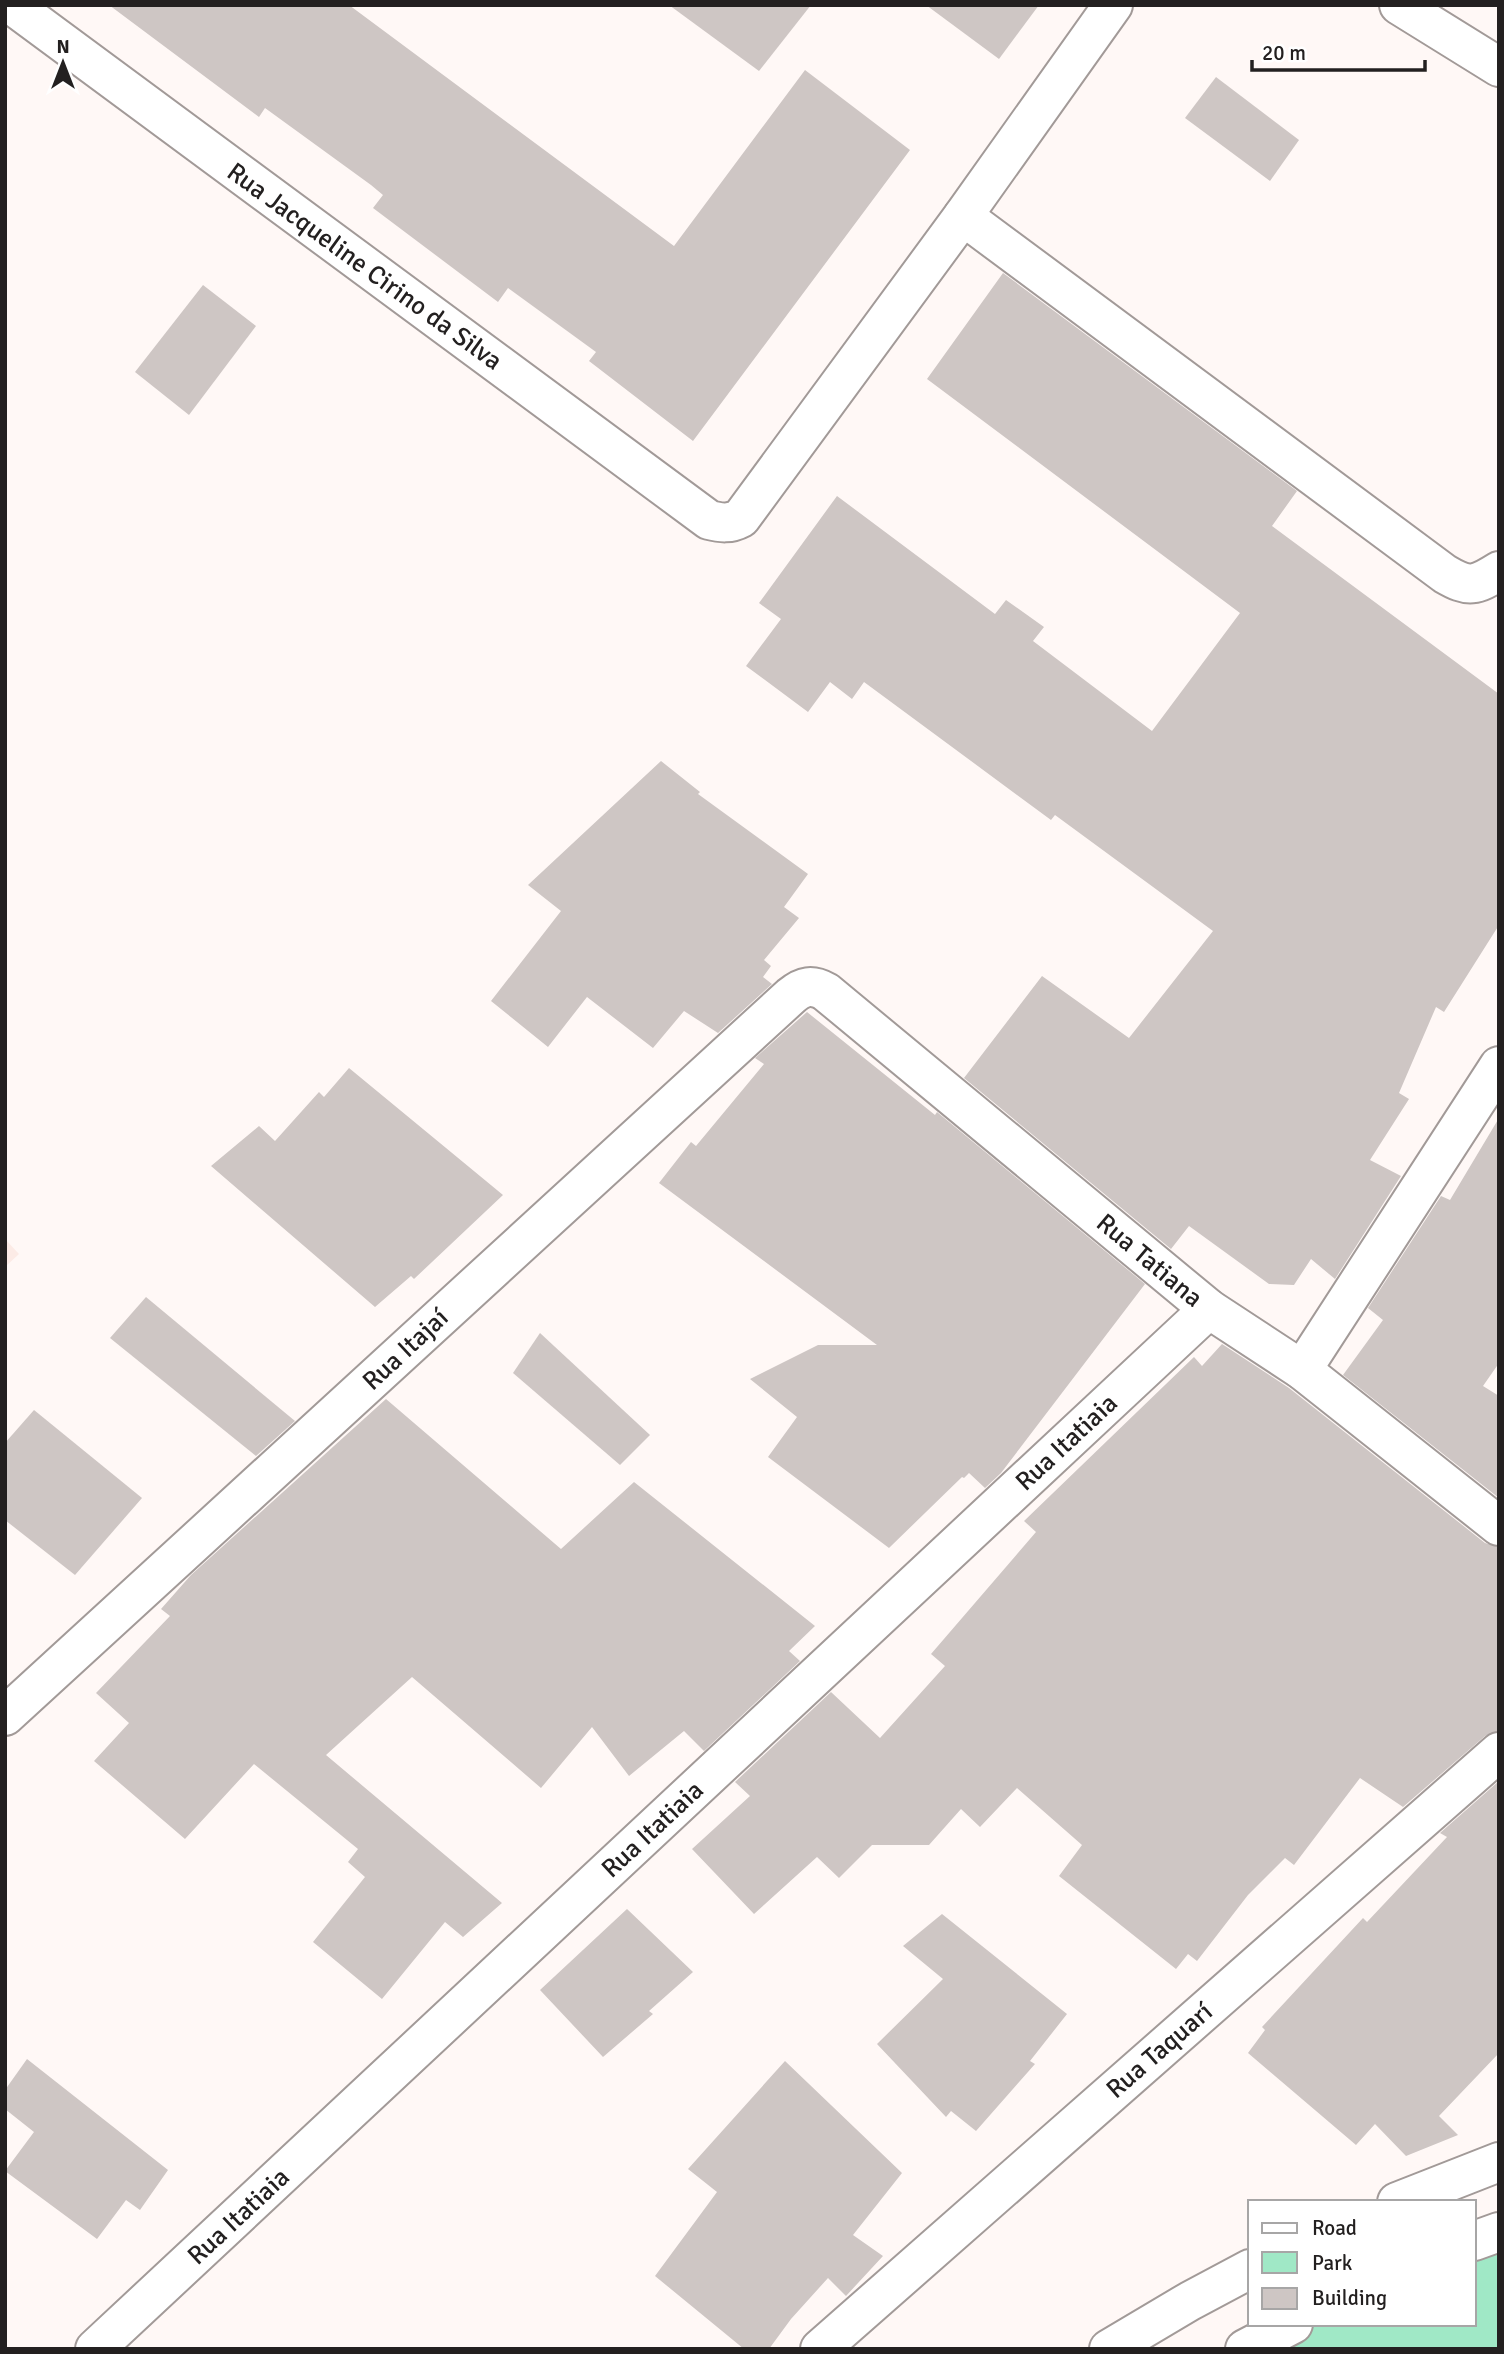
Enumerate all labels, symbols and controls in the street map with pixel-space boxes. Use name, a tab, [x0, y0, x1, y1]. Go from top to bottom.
north arrow	[28, 28, 98, 98]
scale bar	[1252, 28, 1425, 72]
text: N	[56, 35, 70, 59]
text: 20 m	[1262, 40, 1306, 66]
street label: Rua Jacqueline Cirino da Silva	[220, 156, 508, 378]
street label: Rua Tatiana	[1090, 1207, 1209, 1314]
street label: Rua Itajaí	[356, 1302, 455, 1397]
street label: Rua Itatiaia	[1009, 1388, 1124, 1498]
street label: Rua Itatiaia	[595, 1775, 710, 1885]
street label: Rua Taquarí	[1100, 1996, 1219, 2106]
street label: Rua Itatiaia	[181, 2162, 296, 2272]
legend	[1248, 2200, 1476, 2326]
text: Road	[1312, 2215, 1357, 2241]
text: Park	[1312, 2250, 1353, 2276]
text: Building	[1312, 2285, 1387, 2311]

